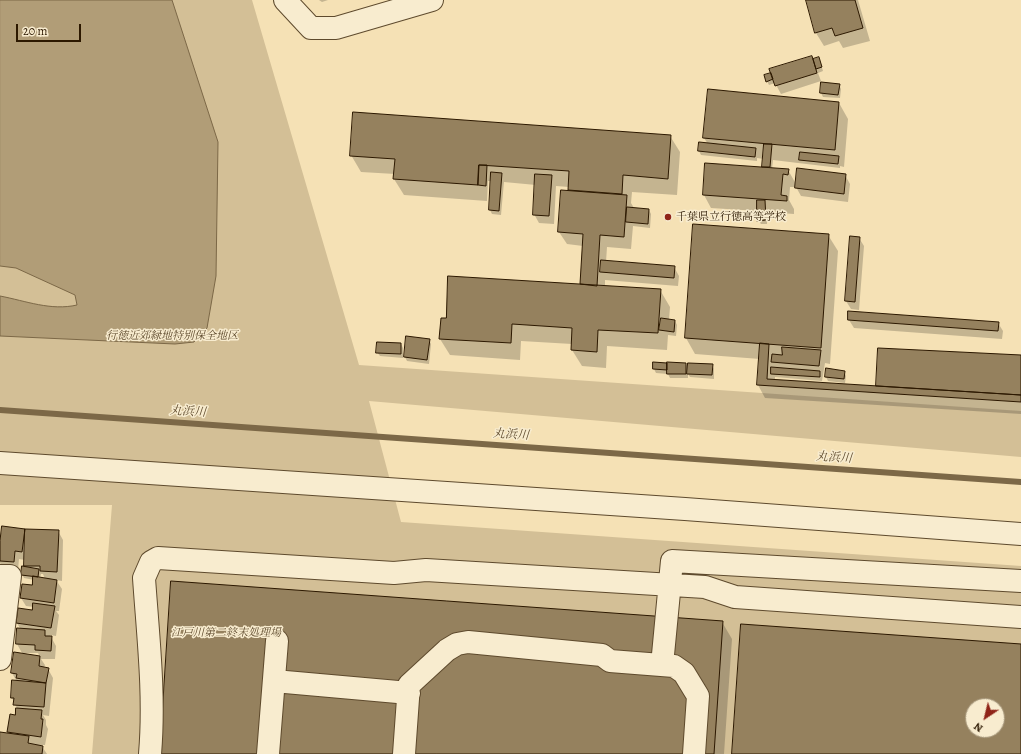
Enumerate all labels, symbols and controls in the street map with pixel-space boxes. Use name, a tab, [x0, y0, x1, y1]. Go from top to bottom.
scale bar	[18, 16, 83, 42]
text: 20 m	[23, 23, 47, 39]
place label: 千葉県立行徳高等学校	[676, 210, 786, 224]
marker: 千葉県立行徳高等学校	[663, 212, 673, 222]
park label: 行徳近郊緑地特別保全地区	[106, 329, 238, 343]
water label: 丸浜川	[170, 404, 206, 420]
water label: 丸浜川	[493, 427, 529, 443]
water label: 丸浜川	[816, 450, 852, 466]
park label: 江戸川第二終末処理場	[171, 626, 281, 640]
north arrow	[965, 698, 1005, 738]
text: N	[971, 719, 986, 736]

